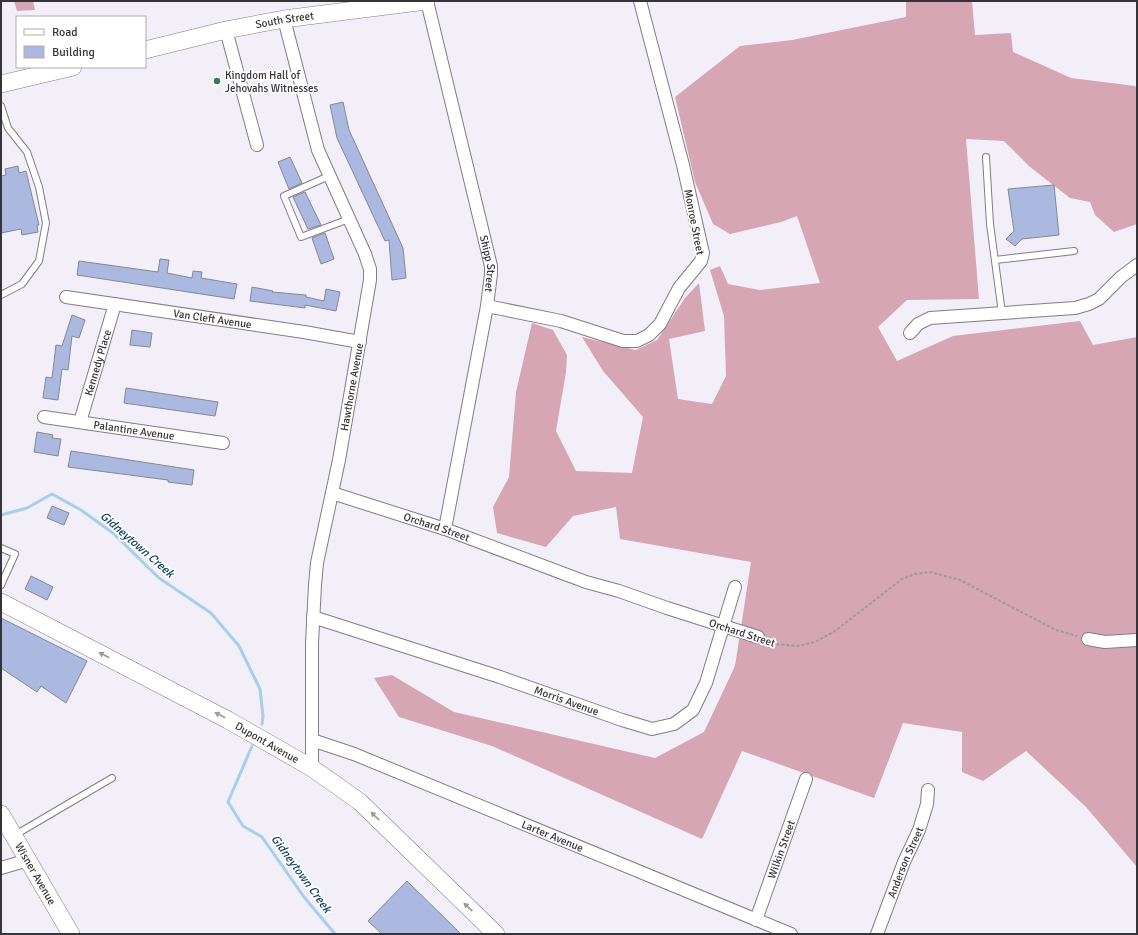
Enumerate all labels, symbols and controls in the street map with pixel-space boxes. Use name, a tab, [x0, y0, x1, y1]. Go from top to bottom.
street label: South Street	[254, 9, 315, 31]
legend	[16, 16, 146, 68]
text: Road	[52, 25, 78, 40]
text: Building	[52, 45, 95, 60]
place label: Kingdom Hall of Jehovahs Witnesses	[225, 69, 319, 95]
marker: Kingdom Hall of Jehovahs Witnesses	[212, 76, 222, 86]
street label: Monroe Street	[681, 188, 707, 256]
street label: Shipp Street	[477, 234, 498, 293]
street label: Van Cleft Avenue	[172, 306, 253, 331]
street label: Kennedy Place	[82, 328, 114, 397]
street label: Hawthorne Avenue	[338, 342, 366, 432]
street label: Palantine Avenue	[93, 418, 175, 442]
water label: Gidneytown Creek	[97, 509, 178, 582]
street label: Orchard Street	[402, 510, 472, 544]
street label: Orchard Street	[707, 616, 777, 650]
one-way arrow	[98, 652, 110, 659]
street label: Morris Avenue	[533, 683, 601, 718]
one-way arrow	[214, 712, 225, 718]
street label: Dupont Avenue	[233, 719, 301, 766]
one-way arrow	[370, 811, 380, 821]
street label: Larter Avenue	[520, 817, 585, 854]
street label: Wilkin Street	[765, 818, 797, 880]
street label: Anderson Street	[885, 825, 926, 900]
water label: Gidneytown Creek	[268, 832, 335, 917]
street label: Wisner Avenue	[13, 840, 59, 907]
one-way arrow	[463, 902, 473, 912]

